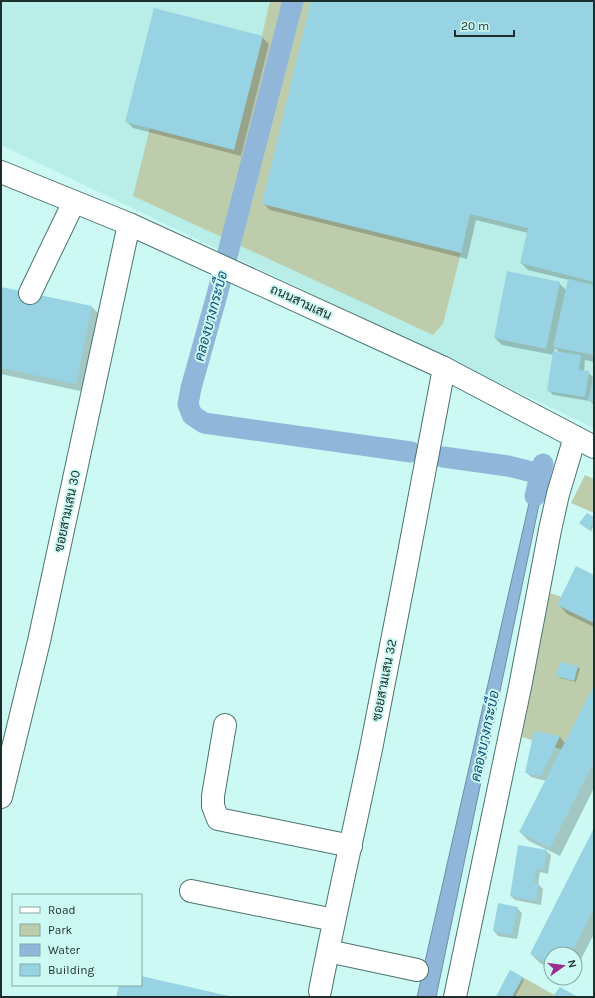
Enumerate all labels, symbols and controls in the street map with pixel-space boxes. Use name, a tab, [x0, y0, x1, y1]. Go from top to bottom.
scale bar	[455, 12, 514, 38]
text: 20 m	[461, 19, 489, 33]
water label: คลองบางกระบือ	[190, 269, 231, 363]
street label: ถนนสามเสน	[268, 281, 334, 323]
street label: ซอยสามเสน 30	[51, 468, 83, 553]
street label: ซอยสามเสน 32	[369, 638, 399, 722]
water label: คลองบางกระบือ	[466, 689, 503, 783]
legend	[12, 894, 142, 986]
text: Road	[48, 903, 76, 917]
text: Park	[48, 923, 73, 937]
text: Water	[48, 943, 81, 957]
north arrow	[543, 946, 583, 986]
text: N	[565, 958, 579, 969]
text: Building	[48, 963, 95, 977]

